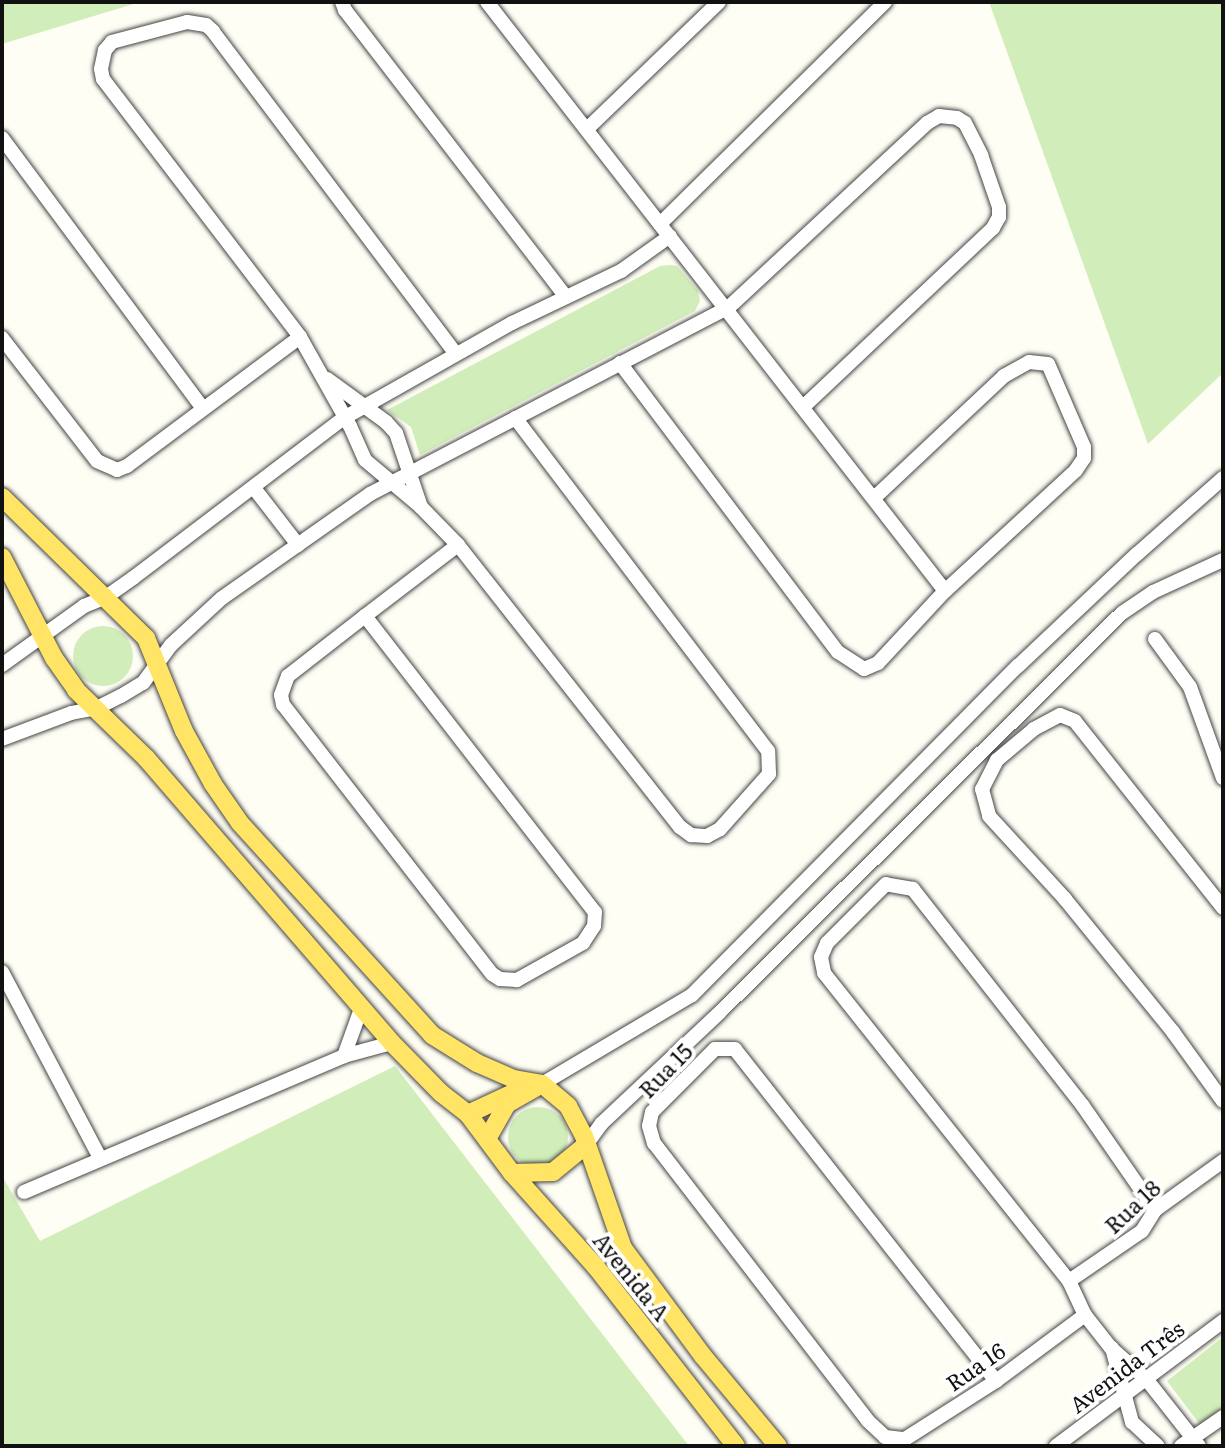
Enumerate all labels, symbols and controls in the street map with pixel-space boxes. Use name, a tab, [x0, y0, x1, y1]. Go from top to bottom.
street label: Rua 15	[633, 1037, 697, 1103]
street label: Rua 18	[1099, 1174, 1165, 1238]
street label: Avenida A	[588, 1227, 676, 1325]
street label: Avenida Três	[1064, 1314, 1188, 1418]
street label: Rua 16	[940, 1336, 1010, 1396]

